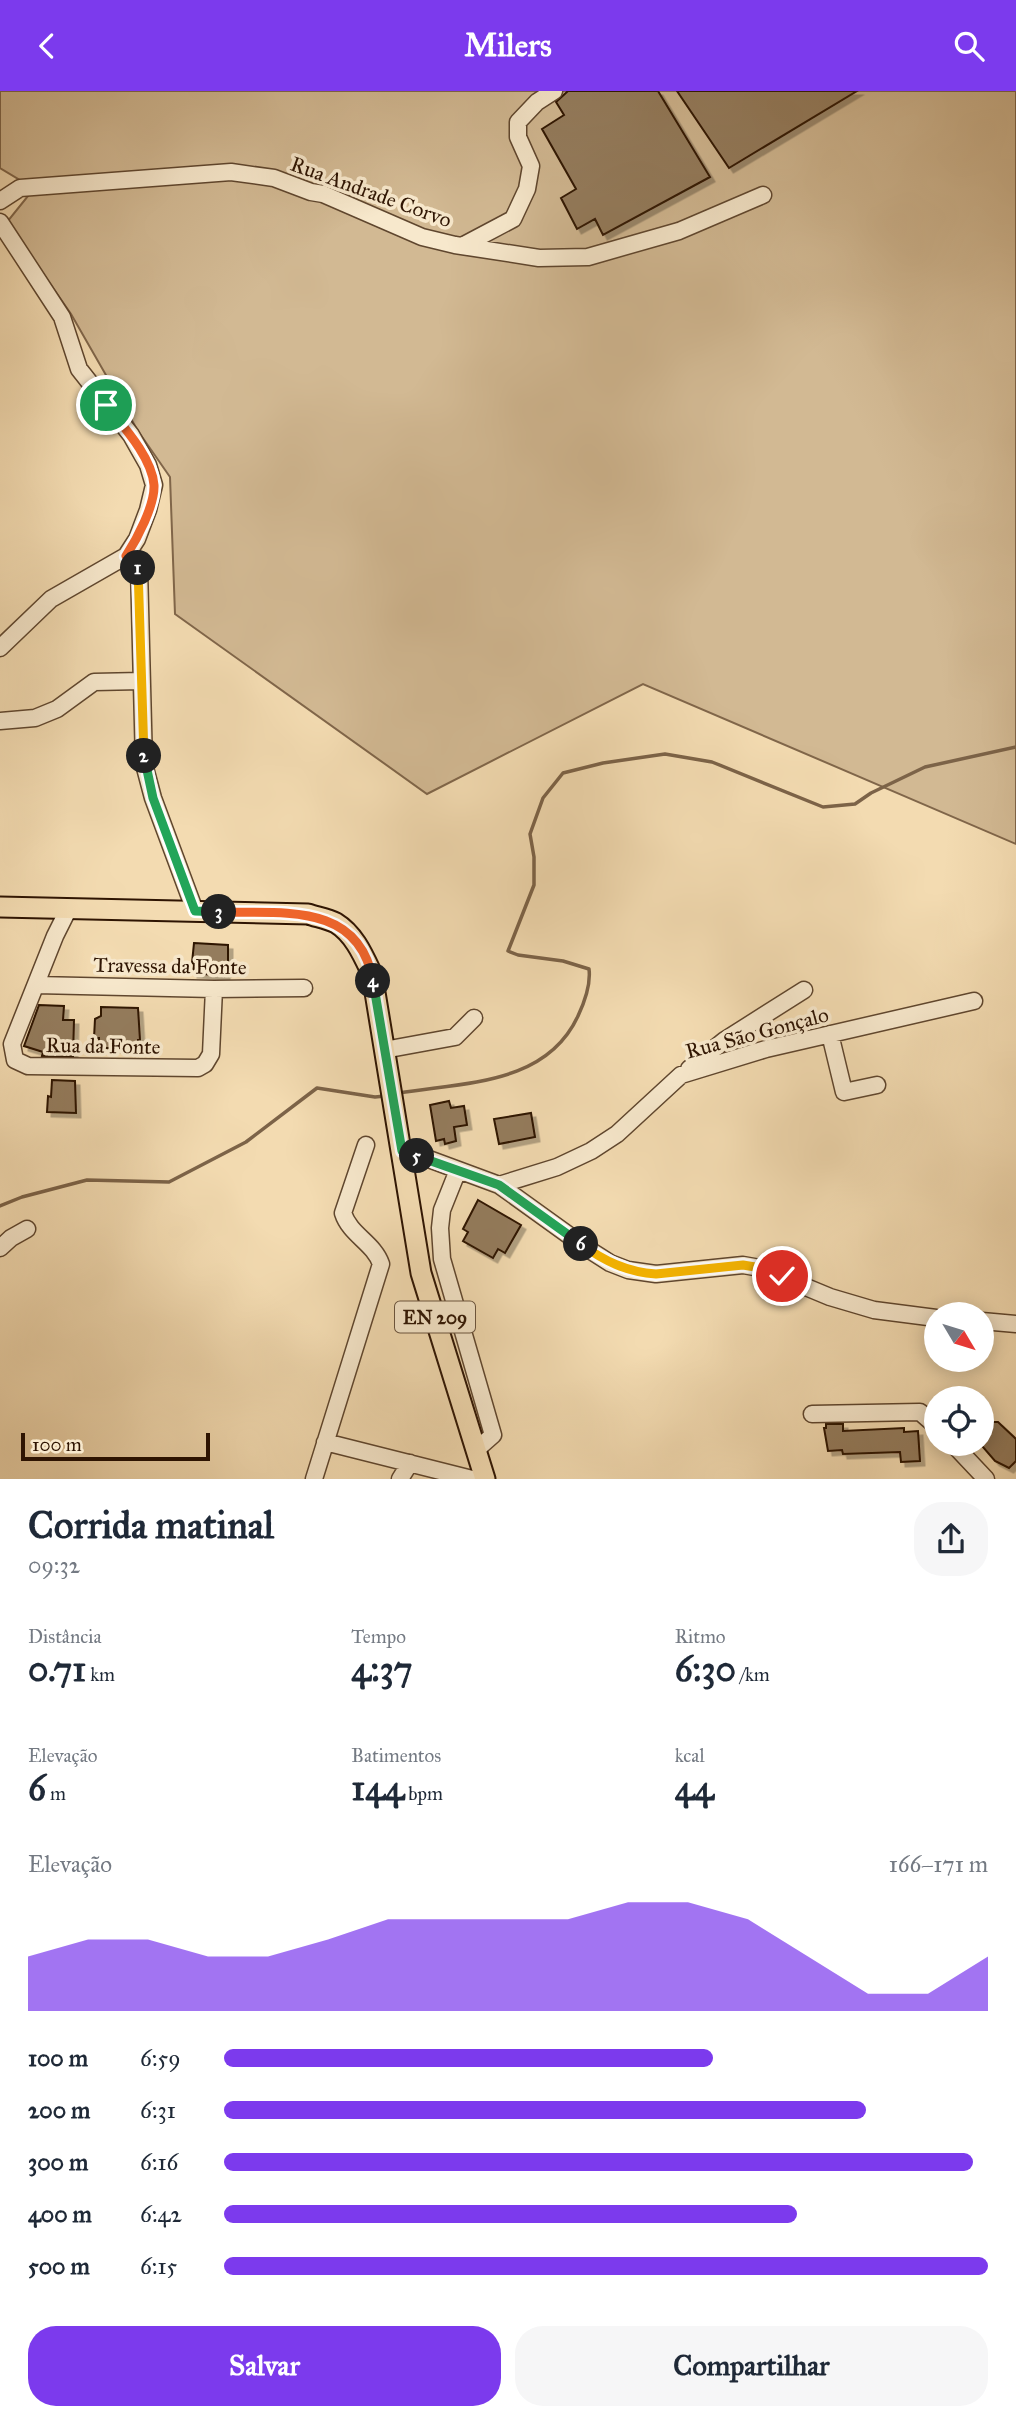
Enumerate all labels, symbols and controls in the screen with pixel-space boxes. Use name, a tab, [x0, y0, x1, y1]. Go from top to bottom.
text: Milers	[464, 26, 552, 65]
icon: back	[28, 27, 66, 65]
icon: search	[950, 27, 988, 65]
street label: Rua Andrade Corvo	[287, 151, 455, 233]
pin	[76, 375, 136, 435]
icon: arrive	[87, 386, 125, 424]
pin: 1	[120, 551, 156, 585]
text: 1	[134, 556, 141, 579]
pin: 2	[127, 739, 162, 773]
text: 2	[139, 744, 148, 767]
pin: 3	[202, 895, 236, 929]
text: 3	[215, 900, 222, 923]
street label: Travessa da Fonte	[93, 952, 247, 980]
pin: 4	[356, 963, 390, 999]
text: 4	[367, 969, 378, 992]
street label: Rua São Gonçalo	[683, 1001, 832, 1065]
street label: Rua da Fonte	[46, 1032, 161, 1060]
pin: 5	[400, 1139, 434, 1173]
text: 5	[412, 1144, 421, 1167]
pin: 6	[564, 1227, 598, 1261]
text: 6	[576, 1232, 585, 1255]
pin	[752, 1246, 812, 1306]
icon: check	[763, 1257, 801, 1295]
road number: EN 209	[395, 1301, 475, 1333]
north arrow	[924, 1302, 994, 1372]
map controls	[924, 1302, 994, 1456]
button: locate	[924, 1386, 994, 1456]
scale bar	[21, 1429, 210, 1461]
text: 100 m	[32, 1433, 82, 1456]
text: Corrida matinal	[28, 1502, 274, 1548]
button: share	[914, 1502, 988, 1576]
text: 09:32	[28, 1551, 80, 1579]
text: Distância	[28, 1625, 101, 1648]
text: Tempo	[351, 1625, 406, 1648]
text: Ritmo	[675, 1625, 726, 1648]
text: 0.71	[28, 1648, 86, 1691]
text: 4:37	[351, 1648, 412, 1691]
text: 6:30	[675, 1648, 736, 1691]
text: km	[86, 1663, 115, 1686]
text: /km	[736, 1663, 770, 1686]
text: Elevação	[28, 1744, 97, 1767]
text: Batimentos	[351, 1744, 441, 1767]
text: kcal	[675, 1744, 705, 1767]
text: 6	[28, 1767, 46, 1810]
text: 144	[351, 1767, 404, 1810]
text: 44	[675, 1767, 714, 1810]
text: m	[46, 1782, 66, 1805]
text: bpm	[404, 1782, 443, 1805]
text: Elevação	[28, 1850, 112, 1878]
text: 166–171 m	[889, 1850, 988, 1878]
text: 100 m	[28, 2044, 88, 2072]
text: 6:59	[140, 2044, 181, 2072]
text: 200 m	[28, 2096, 90, 2124]
text: 6:31	[140, 2096, 176, 2124]
text: 300 m	[28, 2148, 88, 2176]
text: 6:16	[140, 2148, 178, 2176]
text: 400 m	[28, 2200, 92, 2228]
text: 6:42	[140, 2200, 182, 2228]
text: 500 m	[28, 2252, 90, 2280]
text: 6:15	[140, 2252, 177, 2280]
button: Salvar	[28, 2326, 501, 2406]
button: Compartilhar	[515, 2326, 988, 2406]

